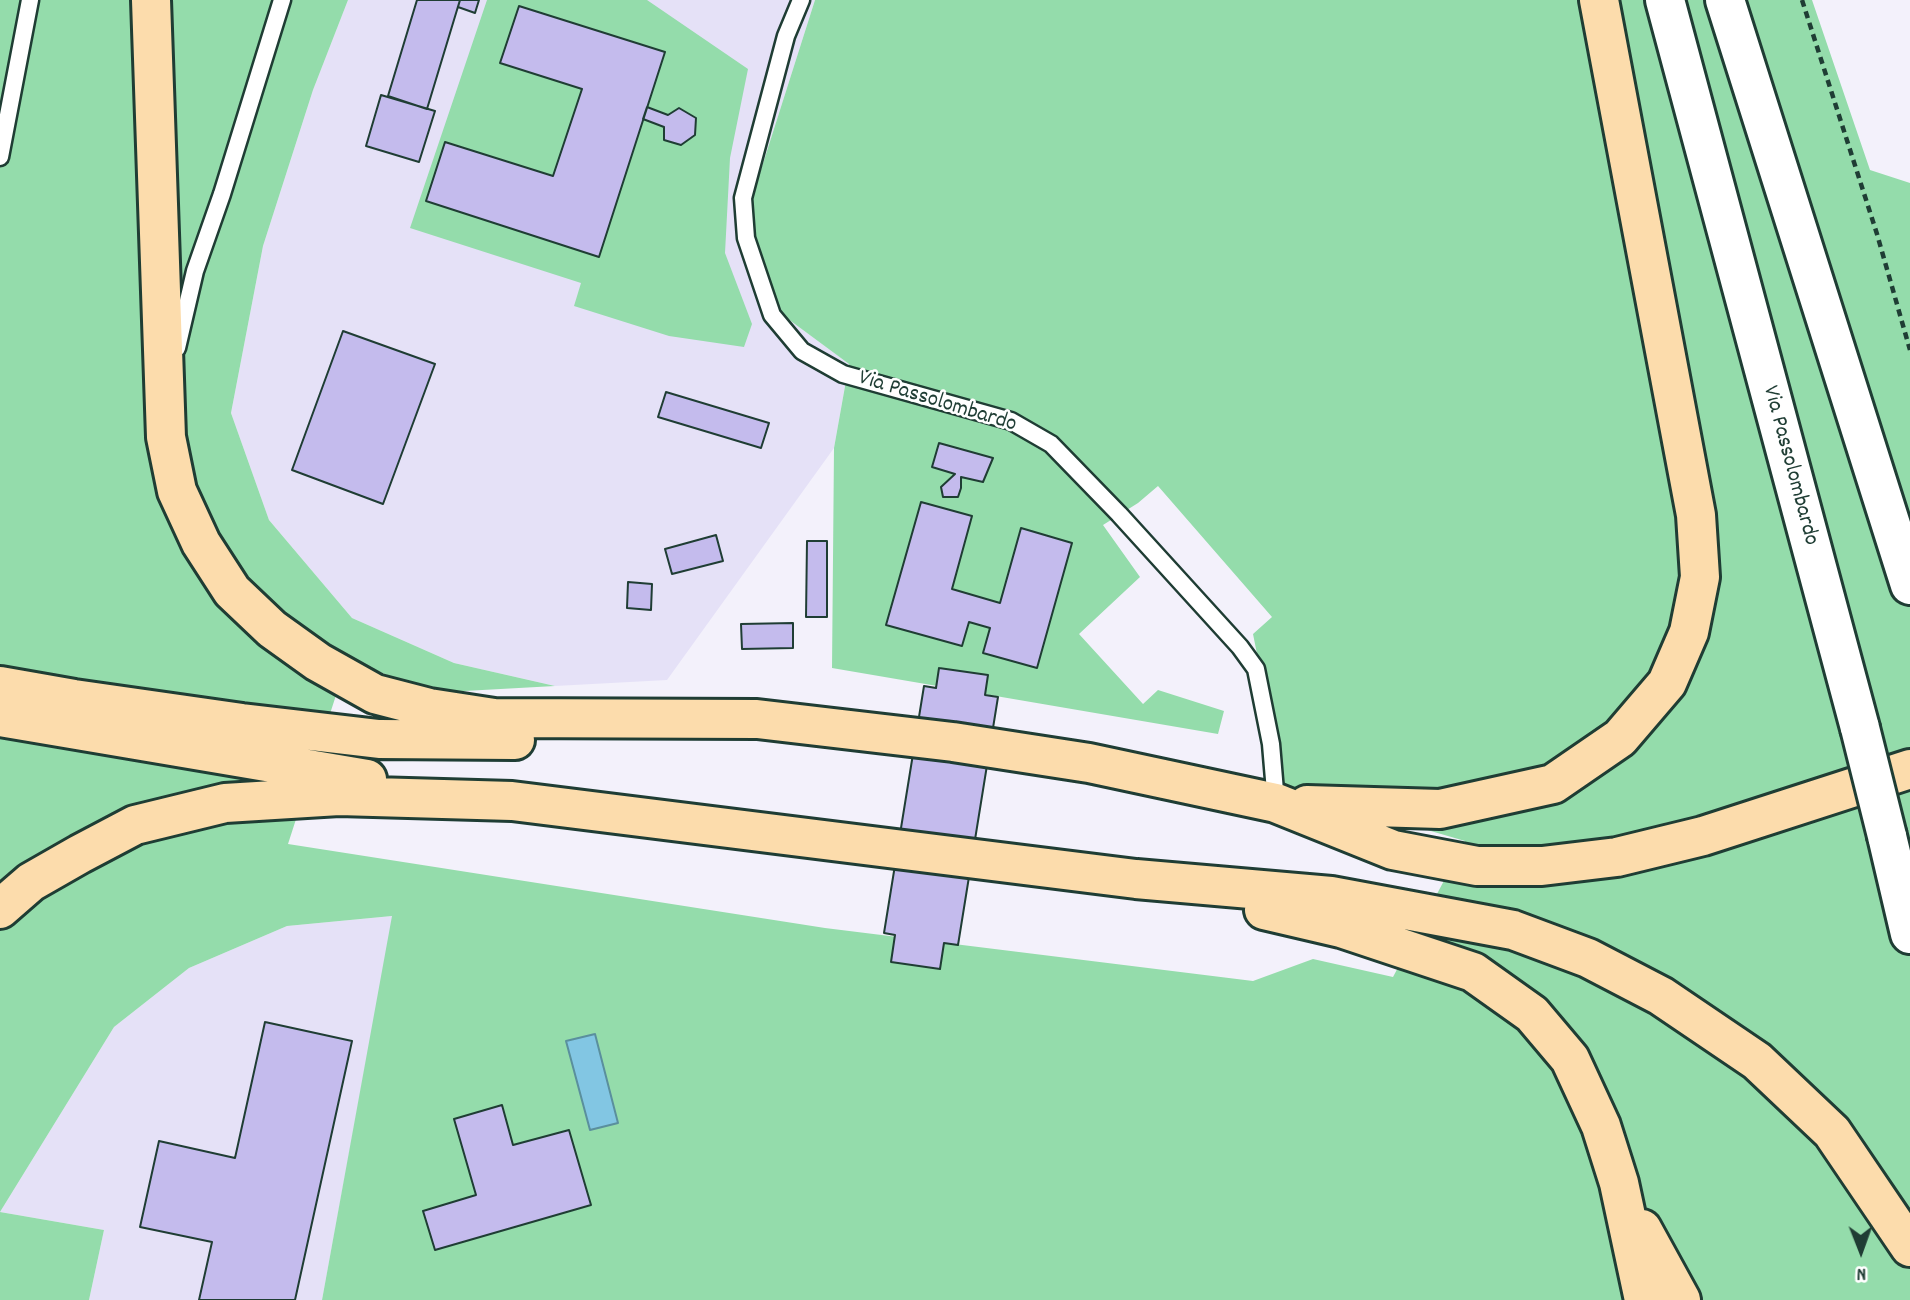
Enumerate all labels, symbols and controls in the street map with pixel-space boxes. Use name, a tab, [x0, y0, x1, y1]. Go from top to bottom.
street label: Via Passolombardo	[855, 366, 1019, 440]
street label: Via Passolombardo	[1754, 383, 1824, 549]
north arrow	[1826, 1216, 1896, 1286]
text: N	[1856, 1259, 1866, 1286]

